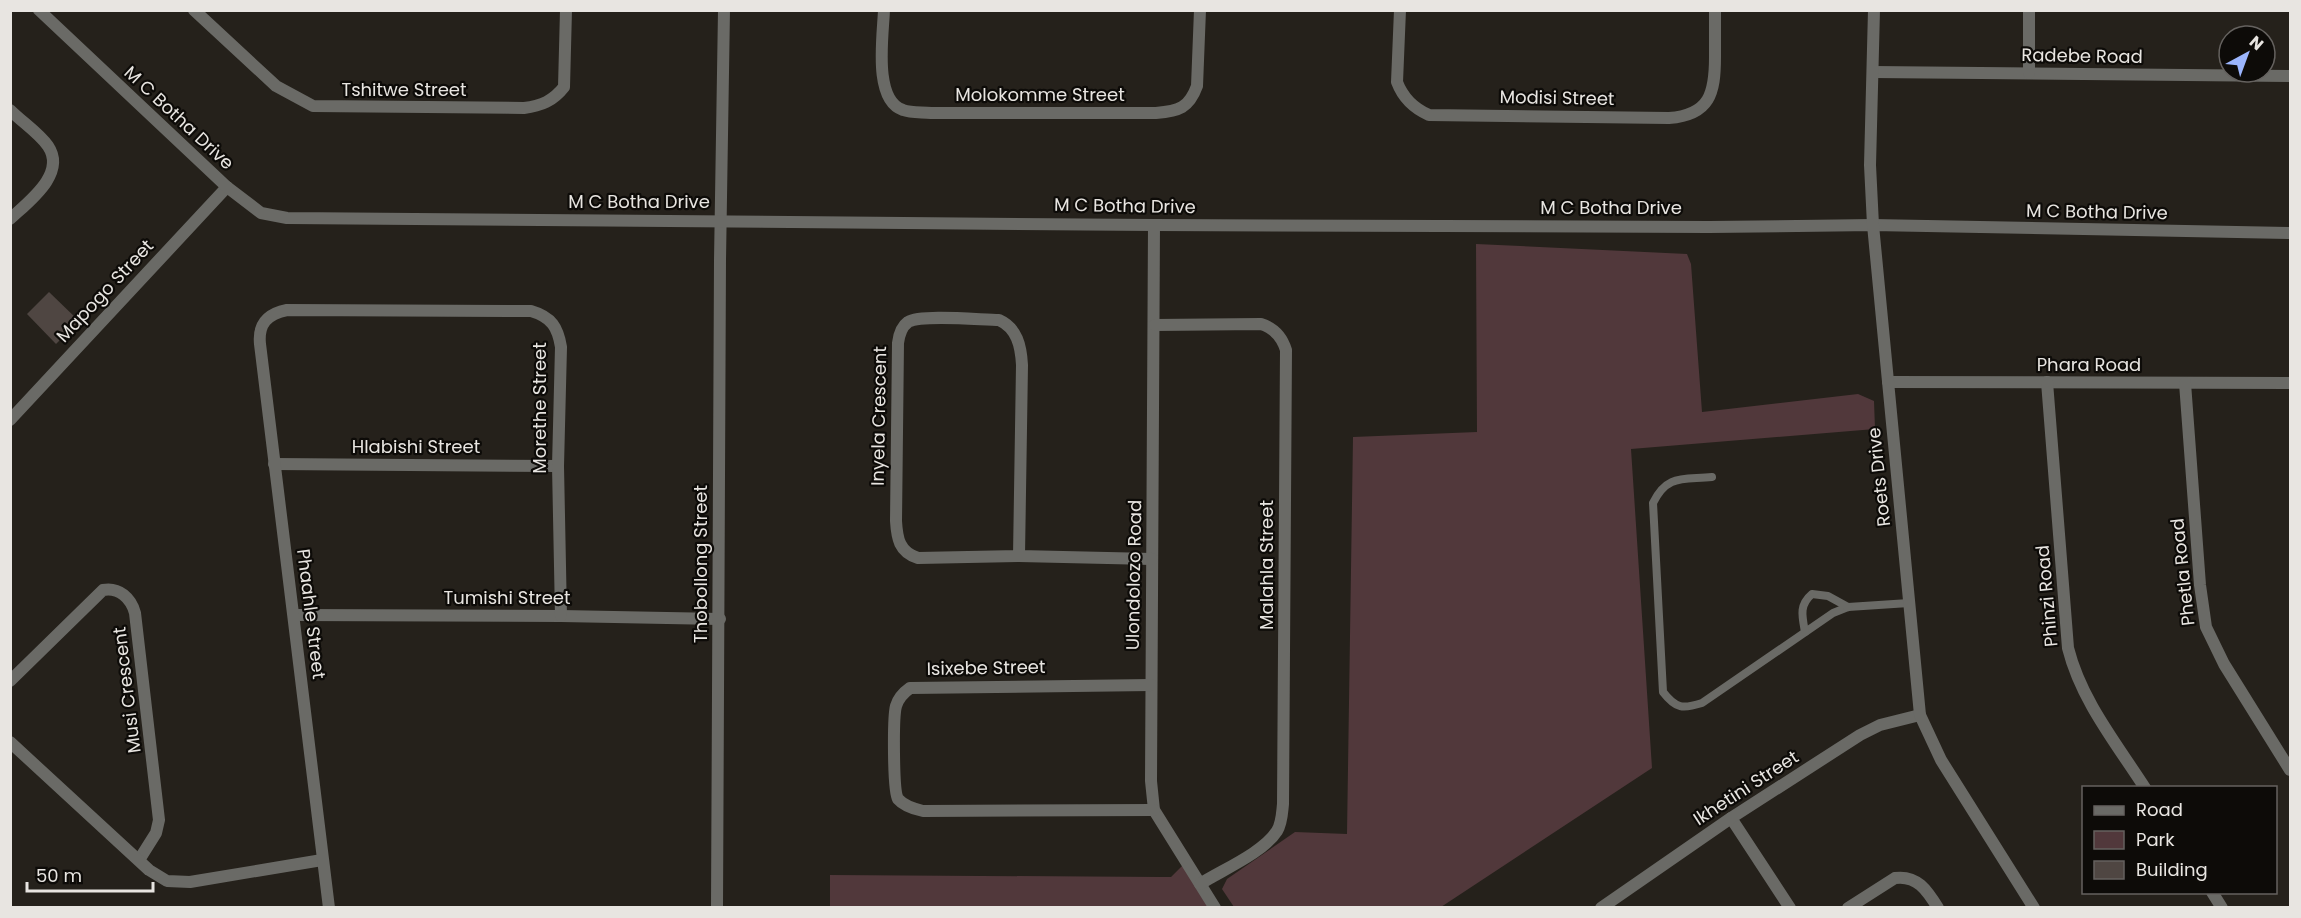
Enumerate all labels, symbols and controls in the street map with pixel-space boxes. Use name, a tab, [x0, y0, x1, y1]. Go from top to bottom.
north arrow	[2217, 24, 2277, 84]
text: N	[2244, 30, 2269, 56]
street label: Radebe Road	[2021, 42, 2143, 69]
street label: M C Botha Drive	[119, 60, 240, 175]
street label: Tshitwe Street	[341, 77, 467, 102]
street label: Molokomme Street	[955, 82, 1125, 107]
street label: Modisi Street	[1499, 84, 1615, 111]
street label: M C Botha Drive	[568, 189, 710, 214]
street label: M C Botha Drive	[1054, 192, 1196, 219]
street label: M C Botha Drive	[1540, 195, 1682, 220]
street label: M C Botha Drive	[2026, 198, 2168, 225]
street label: Mapogo Street	[50, 234, 159, 348]
street label: Morethe Street	[527, 342, 552, 474]
street label: Inyela Crescent	[865, 346, 892, 486]
street label: Phara Road	[2037, 352, 2141, 377]
street label: Roets Drive	[1861, 426, 1896, 528]
street label: Hlabishi Street	[352, 434, 480, 459]
street label: Thobollong Street	[688, 485, 713, 643]
street label: Ulondolozo Road	[1120, 499, 1147, 650]
street label: Malahla Street	[1254, 500, 1279, 630]
street label: Phetla Road	[2164, 517, 2201, 627]
street label: Phinzi Road	[2030, 544, 2063, 648]
street label: Phaahle Street	[291, 547, 332, 680]
street label: Tumishi Street	[443, 585, 571, 610]
street label: Musi Crescent	[106, 626, 147, 755]
street label: Isixebe Street	[926, 654, 1046, 681]
street label: Ikhetini Street	[1688, 744, 1803, 831]
legend	[2082, 786, 2277, 894]
text: Road	[2136, 797, 2183, 822]
text: Park	[2136, 827, 2175, 852]
scale bar	[27, 855, 153, 893]
text: Building	[2136, 857, 2208, 882]
text: 50 m	[36, 863, 82, 888]

